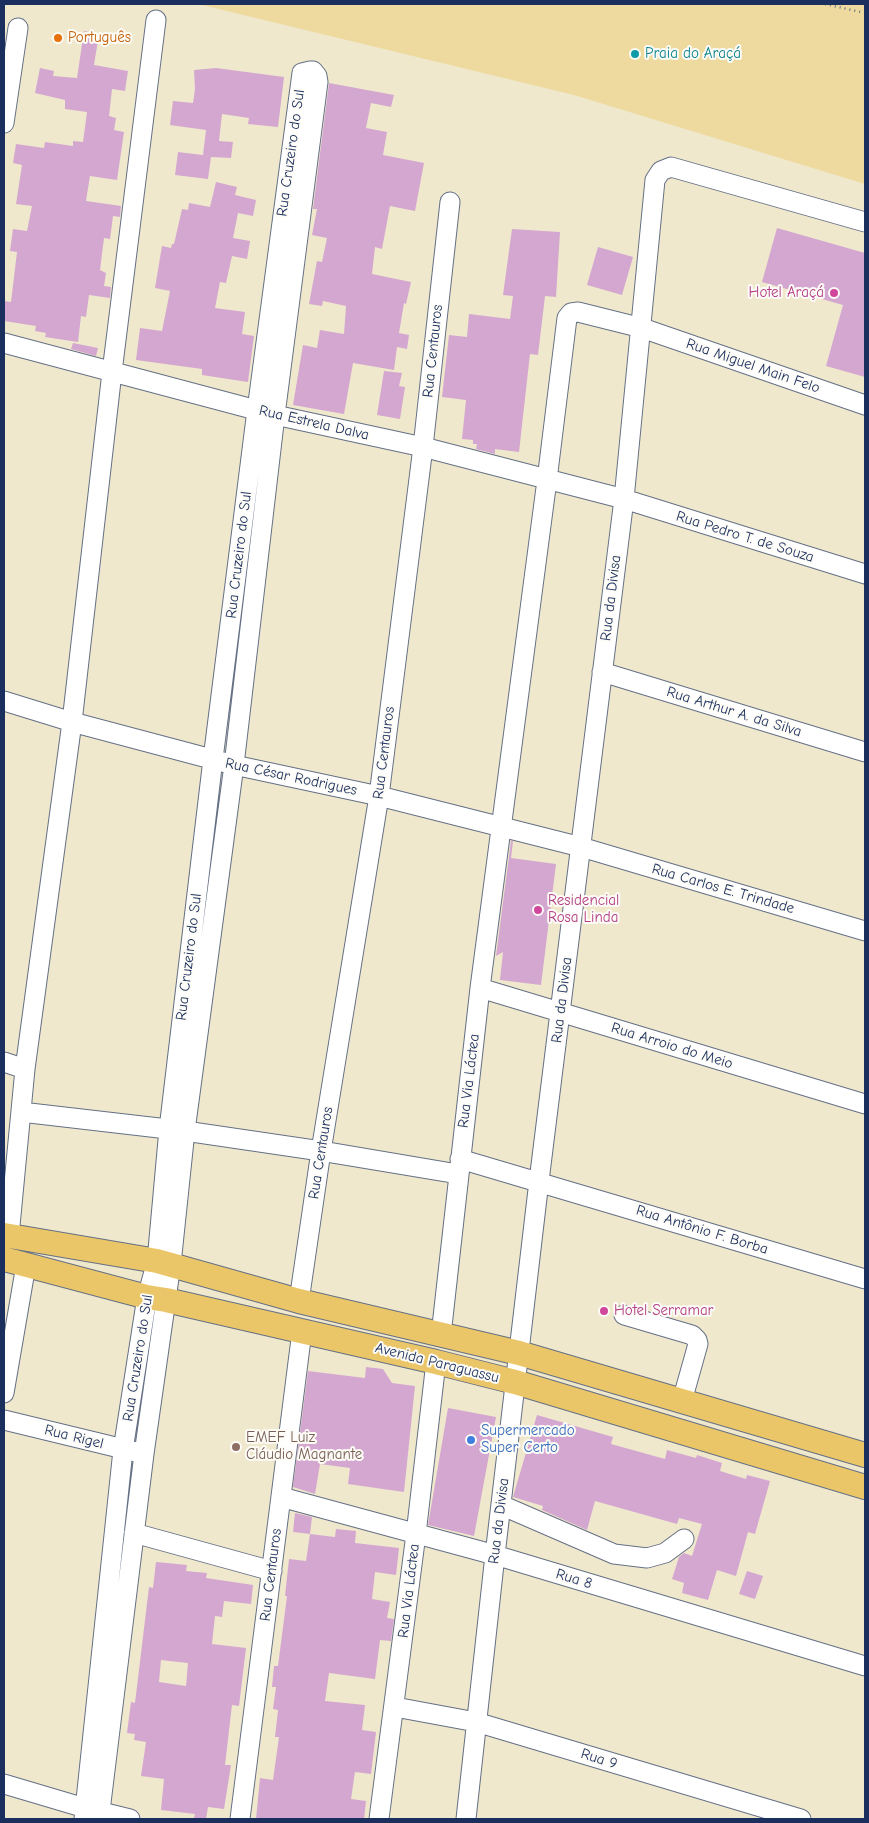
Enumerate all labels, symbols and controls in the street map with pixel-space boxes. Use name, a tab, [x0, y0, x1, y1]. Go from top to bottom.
place label: Português	[68, 29, 131, 47]
marker: Português	[52, 32, 64, 44]
place label: Praia do Araçá	[645, 45, 741, 63]
marker: Praia do Araçá	[629, 48, 641, 60]
street label: Rua Cruzeiro do Sul	[273, 88, 309, 218]
place label: Hotel Araçá	[749, 284, 824, 302]
marker: Hotel Araçá	[828, 287, 840, 299]
street label: Rua Centauros	[419, 304, 447, 398]
street label: Rua Miguel Main Felo	[684, 335, 822, 397]
street label: Rua Estrela Dalva	[257, 402, 371, 444]
street label: Rua Cruzeiro do Sul	[222, 490, 256, 620]
street label: Rua Pedro T. de Souza	[674, 507, 816, 567]
street label: Rua da Divisa	[597, 554, 625, 642]
street label: Rua Arthur A. da Silva	[664, 683, 804, 741]
street label: Rua Centauros	[369, 706, 399, 800]
street label: Rua César Rodrigues	[223, 754, 359, 800]
street label: Rua Carlos E. Trindade	[650, 860, 796, 918]
street label: Rua Cruzeiro do Sul	[172, 892, 206, 1022]
place label: Residencial Rosa Linda	[548, 892, 619, 927]
marker: Residencial Rosa Linda	[532, 904, 544, 916]
street label: Rua da Divisa	[548, 956, 576, 1044]
street label: Rua Arroio do Meio	[609, 1019, 735, 1073]
street label: Rua Via Láctea	[454, 1033, 484, 1129]
street label: Rua Centauros	[305, 1105, 337, 1201]
street label: Rua Antônio F. Borba	[634, 1201, 770, 1259]
street label: Rua Cruzeiro do Sul	[119, 1293, 157, 1423]
place label: Hotel Serramar	[614, 1302, 714, 1320]
marker: Hotel Serramar	[598, 1305, 610, 1317]
street label: Avenida Paraguassu	[373, 1339, 501, 1387]
street label: Rua Rigel	[42, 1421, 106, 1453]
place label: Supermercado Super Certo	[481, 1422, 575, 1457]
place label: EMEF Luiz Cláudio Magnante	[246, 1429, 362, 1464]
marker: Supermercado Super Certo	[465, 1434, 477, 1446]
marker: EMEF Luiz Cláudio Magnante	[230, 1441, 242, 1453]
street label: Rua da Divisa	[485, 1477, 513, 1565]
street label: Rua Centauros	[256, 1528, 286, 1622]
street label: Rua Via Láctea	[394, 1543, 424, 1639]
street label: Rua 8	[554, 1565, 594, 1593]
street label: Rua 9	[579, 1745, 619, 1773]

